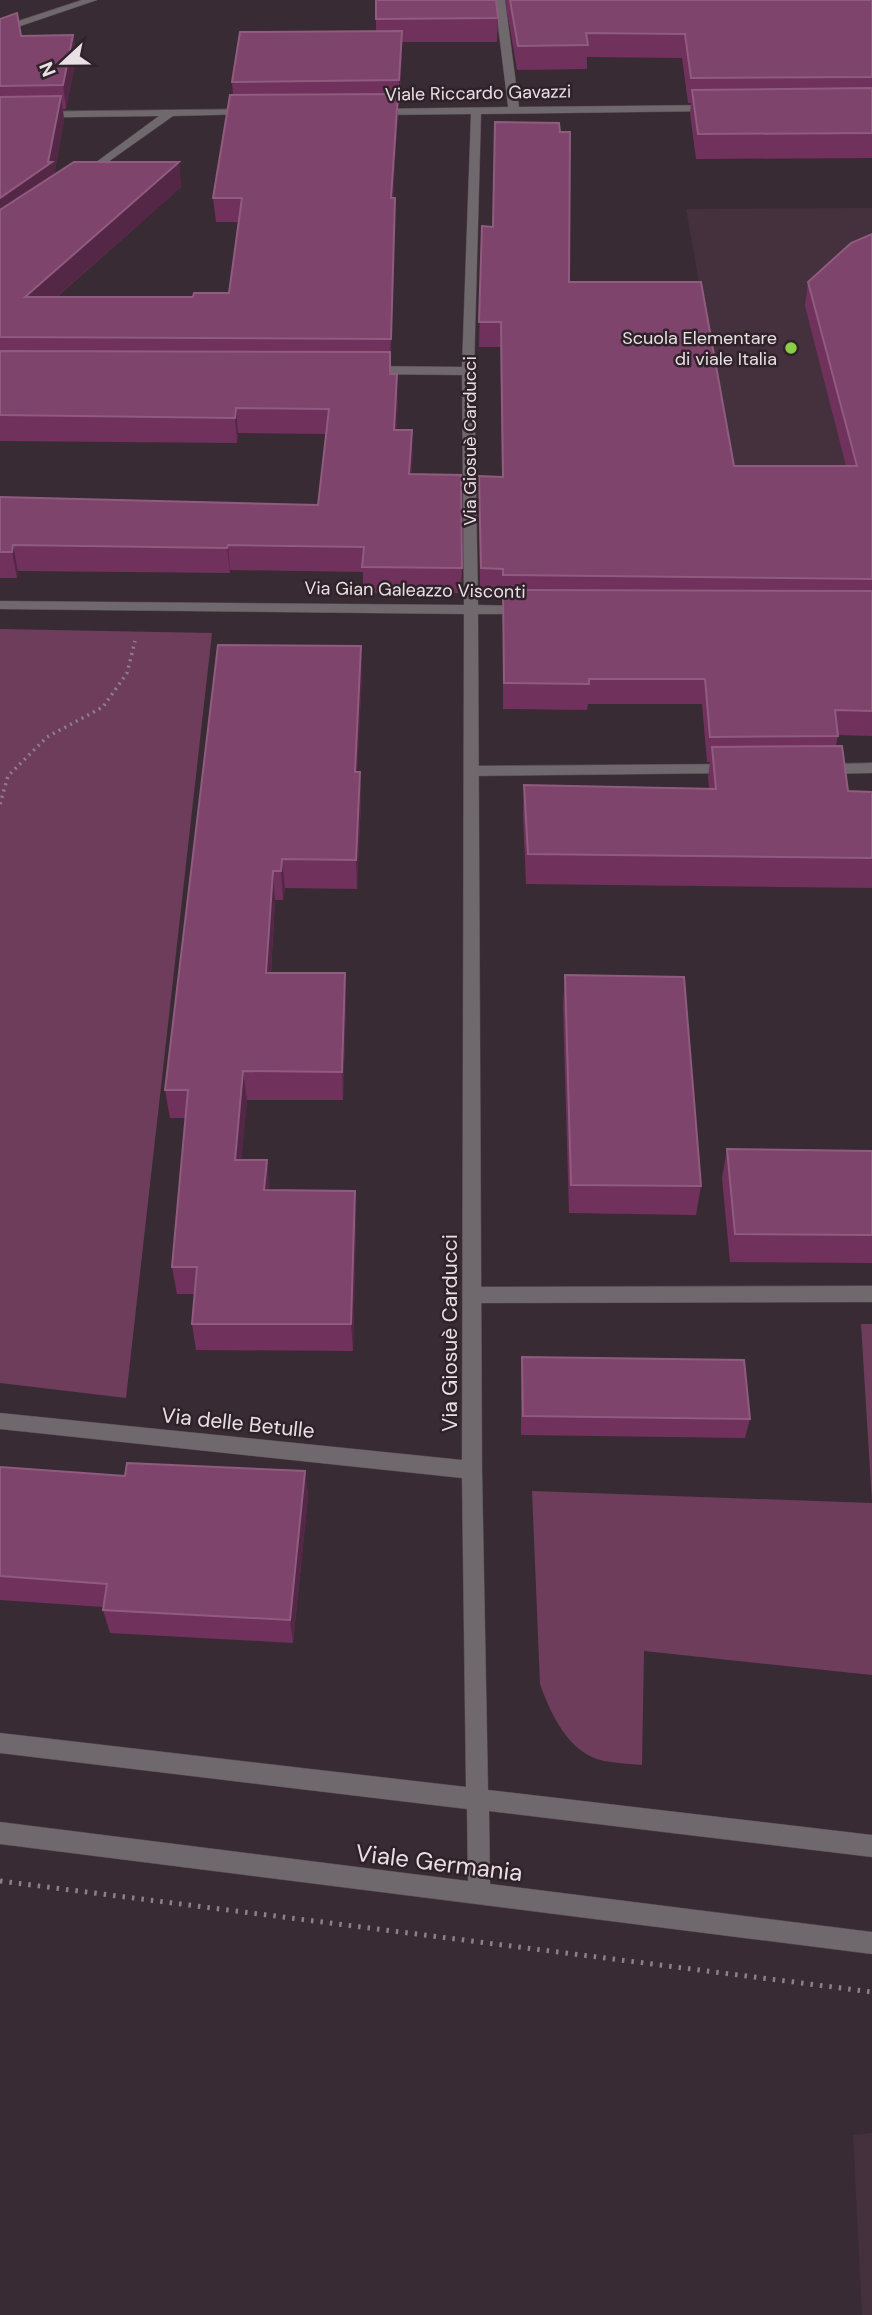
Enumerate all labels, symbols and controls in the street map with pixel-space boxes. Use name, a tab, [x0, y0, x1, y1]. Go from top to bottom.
north arrow	[28, 28, 98, 98]
text: N	[34, 58, 62, 80]
street label: Viale Riccardo Gavazzi	[385, 79, 571, 107]
place label: Scuola Elementare di viale Italia	[622, 326, 777, 371]
marker: Scuola Elementare di viale Italia	[783, 340, 799, 356]
street label: Via Giosuè Carducci	[458, 356, 482, 526]
street label: Via Gian Galeazzo Visconti	[304, 576, 526, 604]
street label: Via Giosuè Carducci	[436, 1234, 464, 1432]
street label: Via delle Betulle	[160, 1401, 316, 1445]
street label: Viale Germania	[354, 1837, 524, 1888]

